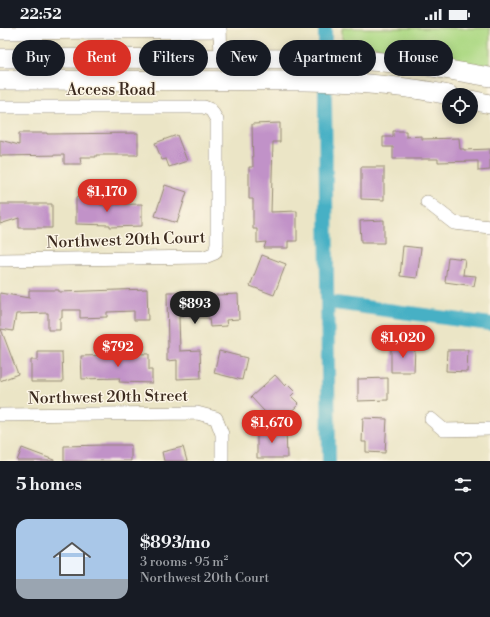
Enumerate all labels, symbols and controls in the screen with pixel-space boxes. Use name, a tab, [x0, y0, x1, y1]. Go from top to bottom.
text: 22:52	[20, 5, 62, 24]
chip: Buy	[12, 40, 65, 76]
chip: Rent	[73, 40, 131, 76]
chip: Filters	[139, 40, 208, 76]
chip: New	[216, 40, 271, 76]
chip: Apartment	[279, 40, 376, 76]
chip: House	[384, 40, 453, 76]
street label: Access Road	[65, 80, 156, 100]
map controls	[442, 88, 478, 124]
button: locate	[442, 88, 478, 124]
pin: $1,170	[74, 179, 140, 213]
text: $1,170	[87, 184, 127, 200]
street label: Northwest 20th Court	[46, 227, 206, 253]
pin: $893	[171, 291, 219, 325]
text: $893	[179, 296, 211, 312]
pin: $1,020	[370, 325, 436, 359]
text: $1,020	[381, 330, 426, 346]
pin: $792	[94, 334, 142, 368]
text: $792	[102, 339, 134, 355]
street label: Northwest 20th Street	[28, 386, 189, 408]
pin: $1,670	[239, 410, 305, 444]
text: $1,670	[251, 415, 293, 431]
text: 5 homes	[16, 474, 82, 496]
icon: filters	[452, 474, 474, 496]
text: $893/mo	[140, 532, 211, 554]
icon: home	[48, 535, 96, 583]
icon: heart	[452, 548, 474, 570]
text: 3 rooms · 95 m²	[140, 554, 228, 570]
text: Northwest 20th Court	[140, 570, 269, 586]

